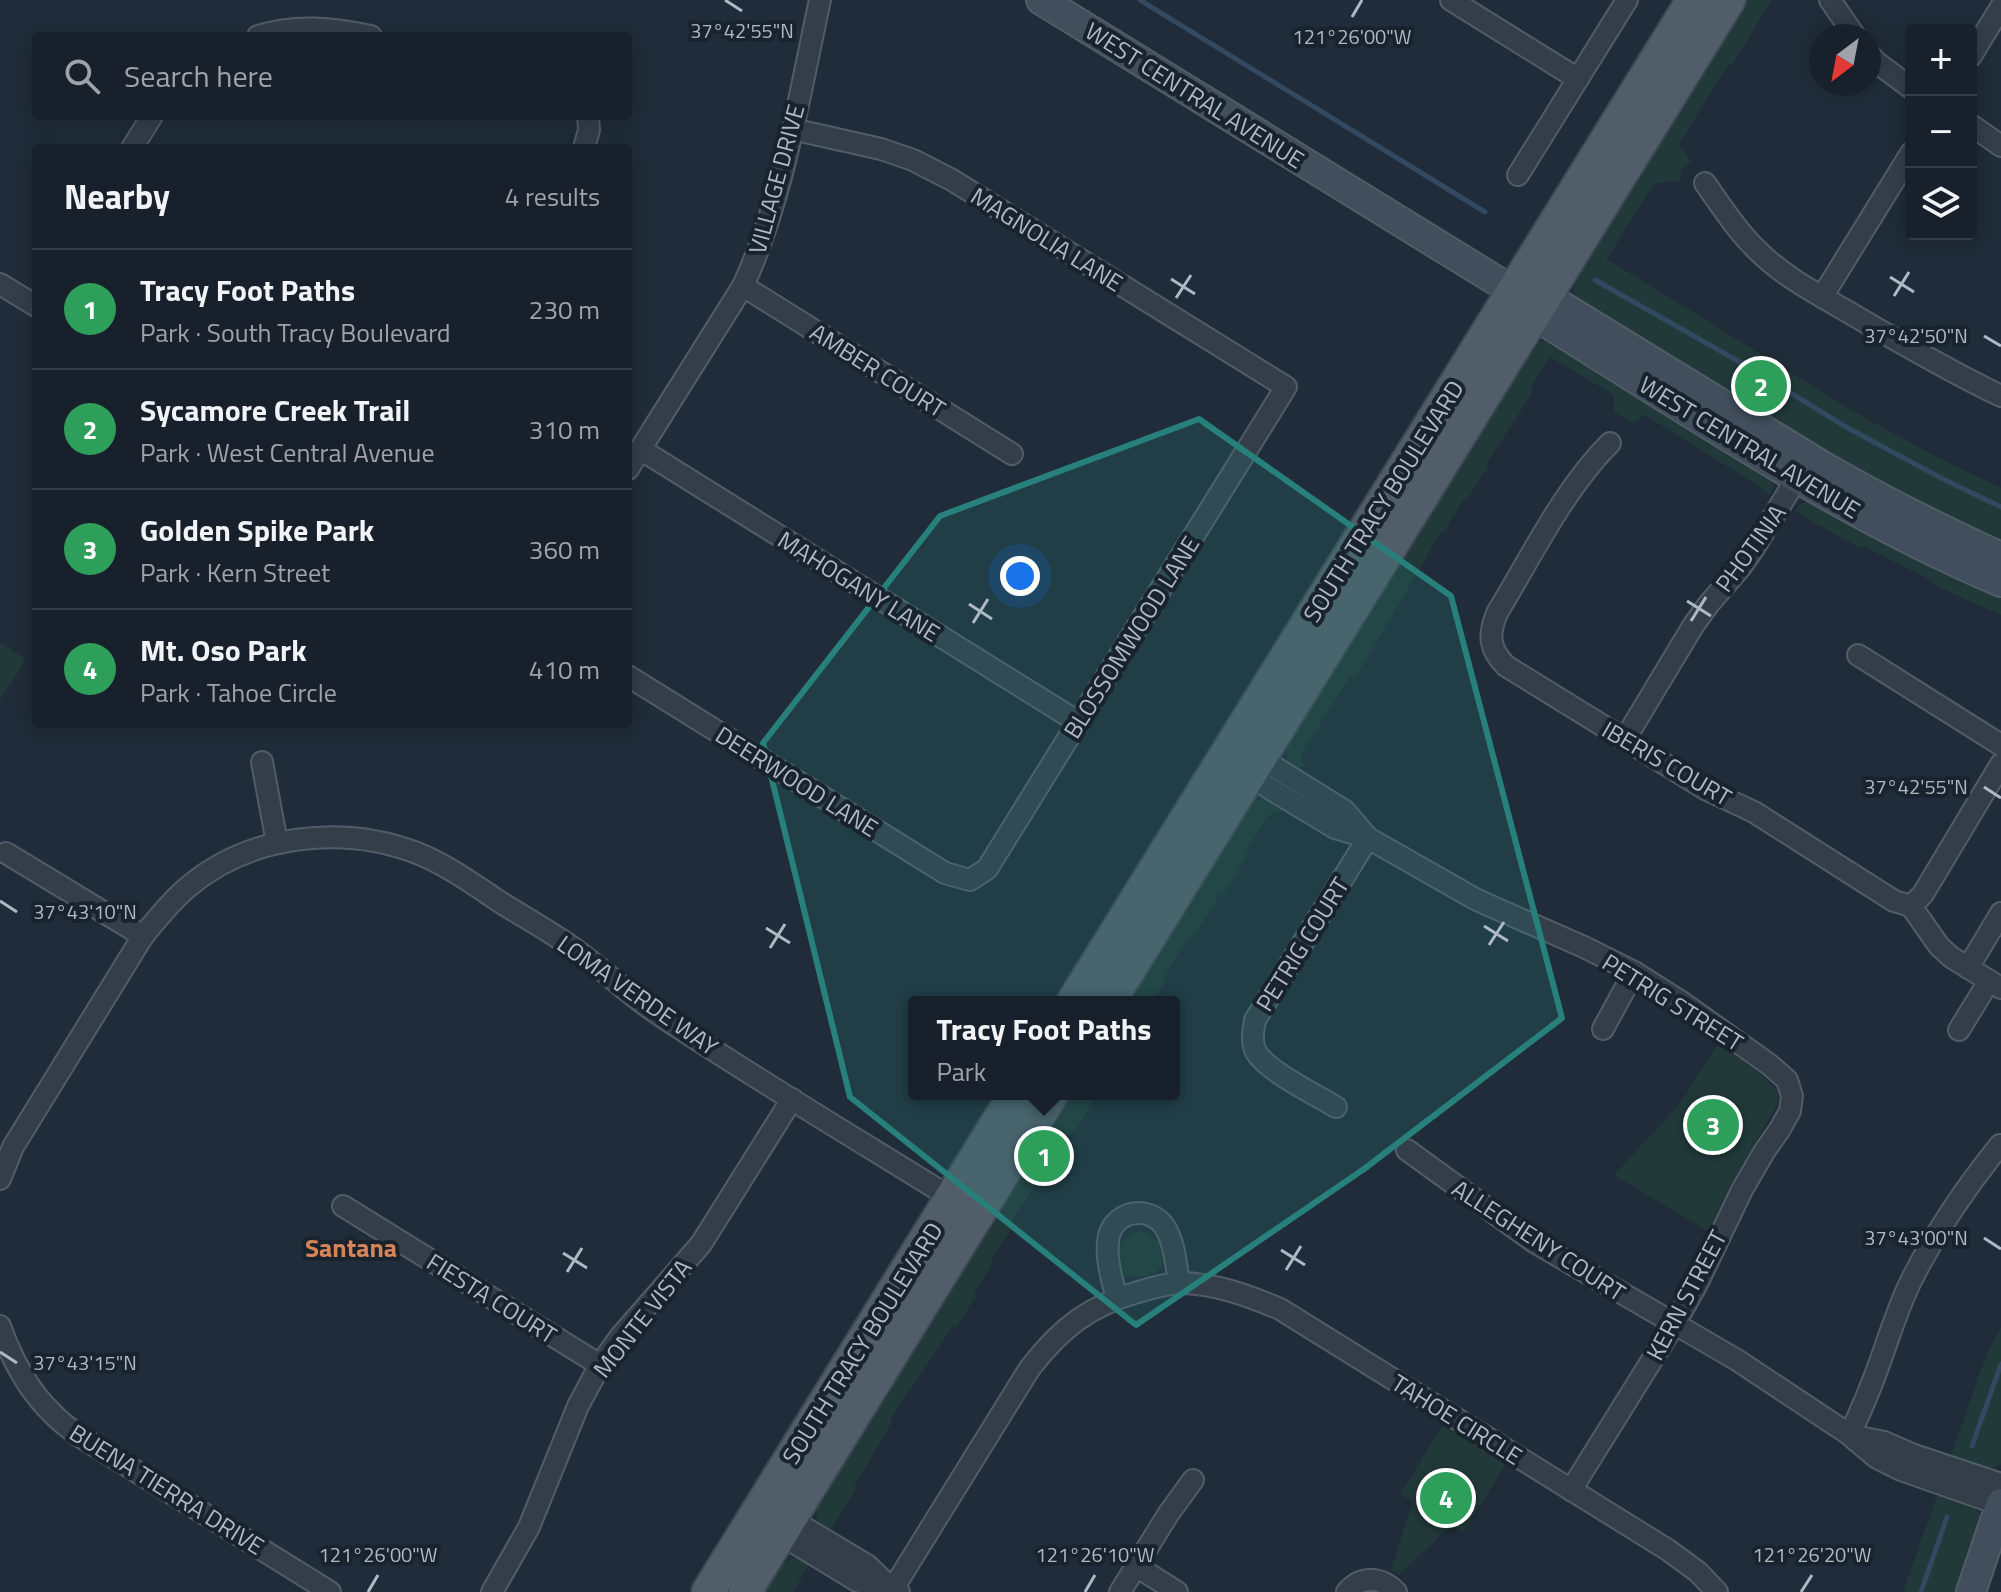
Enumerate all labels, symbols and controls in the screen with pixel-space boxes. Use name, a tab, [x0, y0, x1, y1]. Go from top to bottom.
street label: WEST CENTRAL AVENUE	[1079, 13, 1311, 177]
text: 37°42'55"N	[690, 15, 794, 46]
text: 121°26'00"W	[1293, 21, 1412, 52]
north arrow	[1809, 24, 1881, 96]
map controls	[1905, 24, 1977, 240]
button: +	[1905, 24, 1977, 96]
search box	[32, 32, 632, 120]
text: Search here	[124, 53, 273, 99]
icon: search	[60, 54, 104, 98]
button: −	[1905, 96, 1977, 168]
street label: VILLAGE DRIVE	[739, 100, 813, 258]
button: layers	[1905, 168, 1977, 240]
text: Nearby	[64, 170, 170, 222]
text: 4 results	[505, 177, 600, 216]
street label: MAGNOLIA LANE	[964, 178, 1130, 300]
text: Tracy Foot Paths	[140, 267, 355, 313]
text: 1	[83, 290, 97, 329]
text: 230 m	[529, 290, 600, 329]
text: Park · South Tracy Boulevard	[140, 313, 451, 352]
street label: AMBER COURT	[803, 314, 953, 426]
text: 37°42'50"N	[1864, 320, 1968, 351]
pin: 2	[1735, 356, 1787, 416]
street label: WEST CENTRAL AVENUE	[1633, 367, 1867, 527]
street label: SOUTH TRACY BOULEVARD	[1294, 373, 1472, 629]
text: Sycamore Creek Trail	[140, 387, 410, 433]
text: 2	[83, 410, 97, 449]
text: 310 m	[529, 410, 600, 449]
text: Park · West Central Avenue	[140, 433, 435, 472]
street label: PHOTINIA	[1706, 497, 1794, 599]
text: Golden Spike Park	[140, 507, 374, 553]
street label: MAHOGANY LANE	[771, 522, 947, 650]
street label: BLOSSOMWOOD LANE	[1054, 529, 1208, 745]
text: 3	[83, 530, 97, 569]
text: 360 m	[529, 530, 600, 569]
text: Park · Kern Street	[140, 553, 330, 592]
your location	[1000, 556, 1040, 596]
text: Mt. Oso Park	[140, 627, 307, 673]
text: 4	[83, 650, 97, 689]
text: 410 m	[529, 650, 600, 689]
text: Park · Tahoe Circle	[140, 673, 337, 712]
street label: IBERIS COURT	[1596, 711, 1739, 815]
street label: DEERWOOD LANE	[709, 717, 885, 845]
text: 37°42'55"N	[1864, 771, 1968, 802]
street label: PETRIG COURT	[1246, 870, 1358, 1018]
text: 37°43'10"N	[33, 896, 137, 927]
street label: LOMA VERDE WAY	[550, 926, 726, 1064]
street label: PETRIG STREET	[1595, 944, 1751, 1060]
popup	[908, 996, 1180, 1100]
text: Tracy Foot Paths	[936, 1006, 1152, 1052]
text: Park	[936, 1052, 986, 1091]
pin: 3	[1687, 1095, 1739, 1155]
pin: 1	[1018, 1126, 1070, 1186]
street label: ALLEGHENY COURT	[1445, 1170, 1633, 1310]
street label: SOUTH TRACY BOULEVARD	[773, 1215, 951, 1471]
text: 37°43'00"N	[1864, 1222, 1968, 1253]
street label: KERN STREET	[1637, 1223, 1736, 1366]
district label: Santana	[305, 1228, 397, 1267]
street label: FIESTA COURT	[420, 1244, 564, 1352]
street label: MONTE VISTA	[584, 1251, 700, 1385]
text: 37°43'15"N	[33, 1347, 137, 1378]
street label: TAHOE CIRCLE	[1385, 1365, 1529, 1473]
street label: BUENA TIERRA DRIVE	[63, 1415, 271, 1563]
pin: 4	[1420, 1468, 1472, 1528]
text: 121°26'00"W	[319, 1539, 438, 1570]
text: 121°26'10"W	[1036, 1539, 1155, 1570]
text: 121°26'20"W	[1753, 1539, 1872, 1570]

